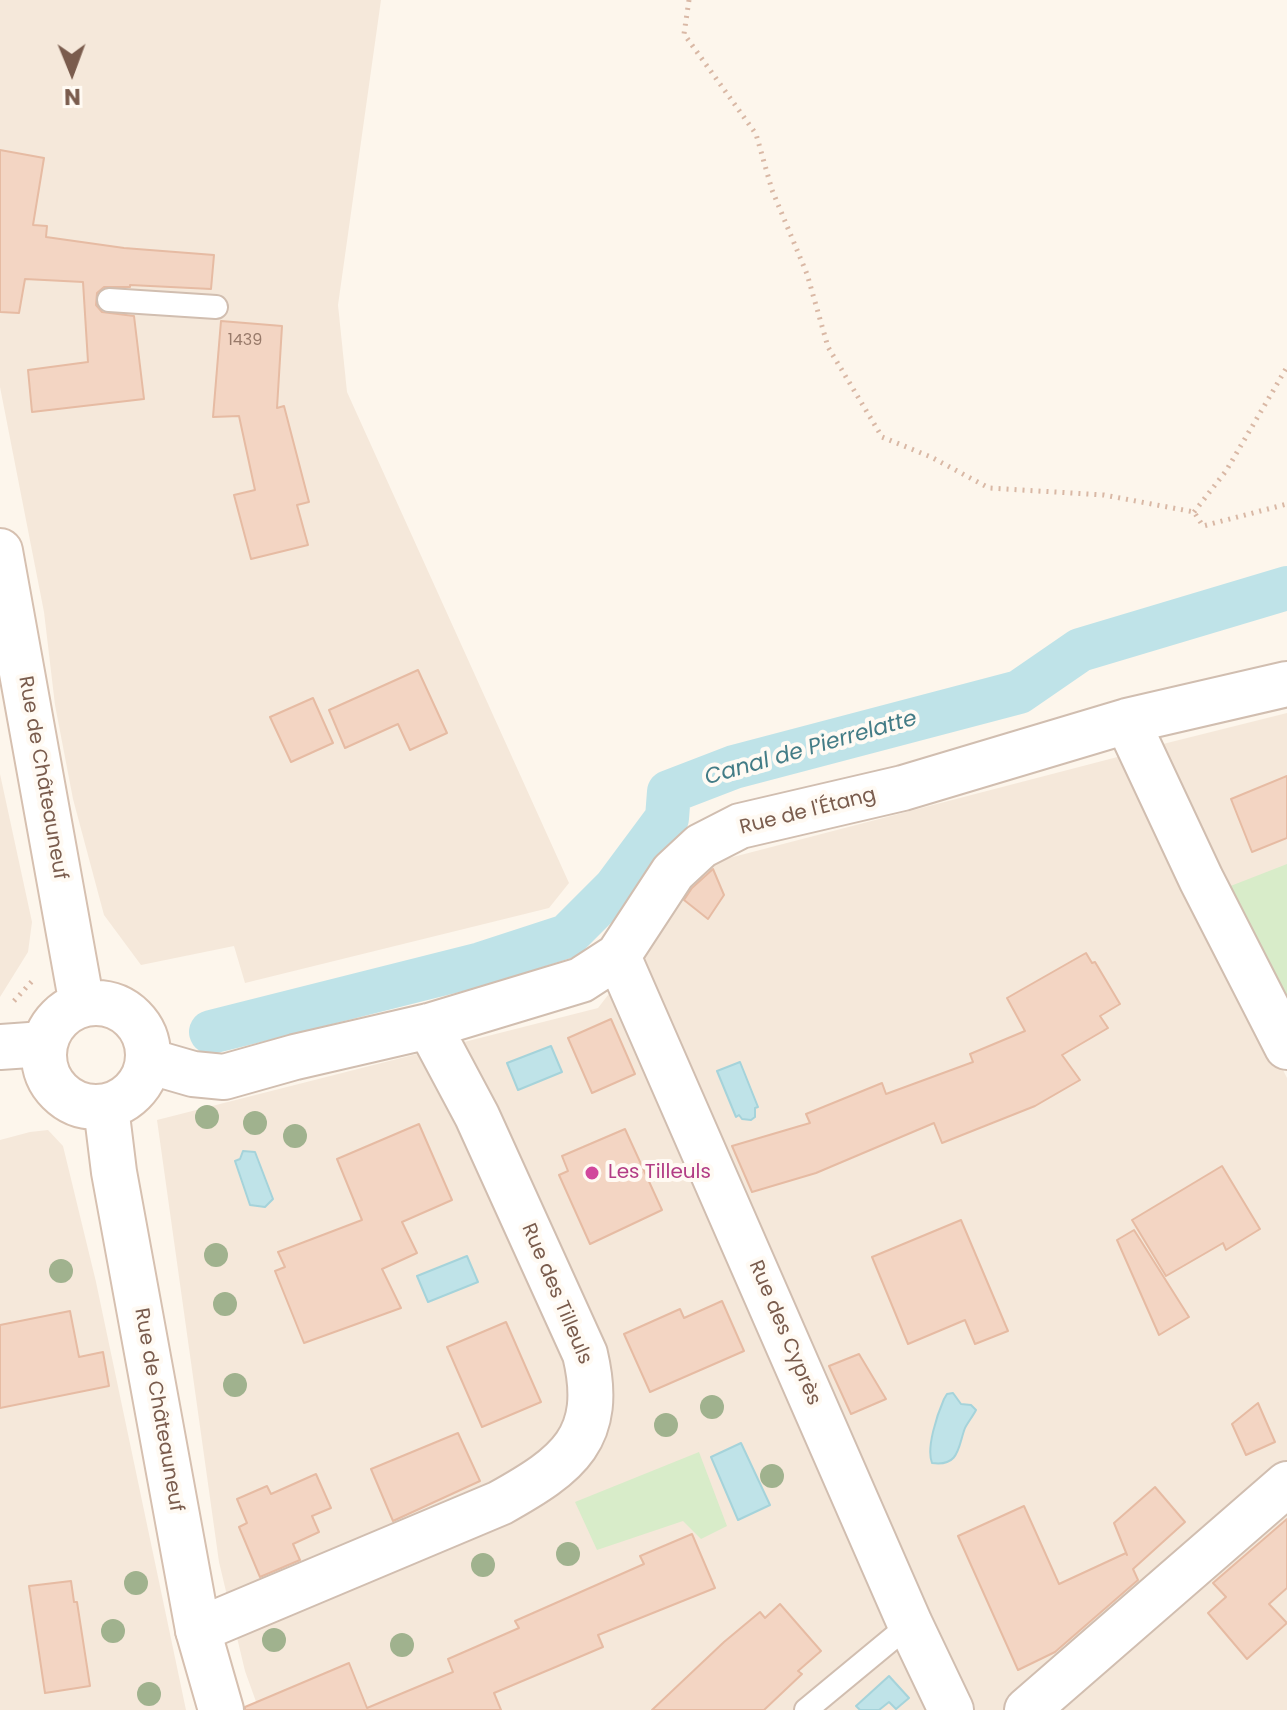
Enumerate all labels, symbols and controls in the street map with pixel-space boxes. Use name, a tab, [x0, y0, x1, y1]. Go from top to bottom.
north arrow	[32, 32, 112, 112]
text: N	[64, 81, 81, 112]
house number: 1439	[228, 331, 262, 351]
street label: Rue de Châteauneuf	[12, 674, 72, 882]
water label: Canal de Pierrelatte	[702, 706, 920, 792]
street label: Rue de l'Étang	[737, 783, 879, 841]
place label: Les Tilleuls	[608, 1161, 711, 1185]
marker: Les Tilleuls	[583, 1164, 601, 1182]
street label: Rue des Tilleuls	[516, 1220, 596, 1368]
street label: Rue des Cyprès	[743, 1257, 825, 1409]
street label: Rue de Châteauneuf	[128, 1306, 188, 1514]

